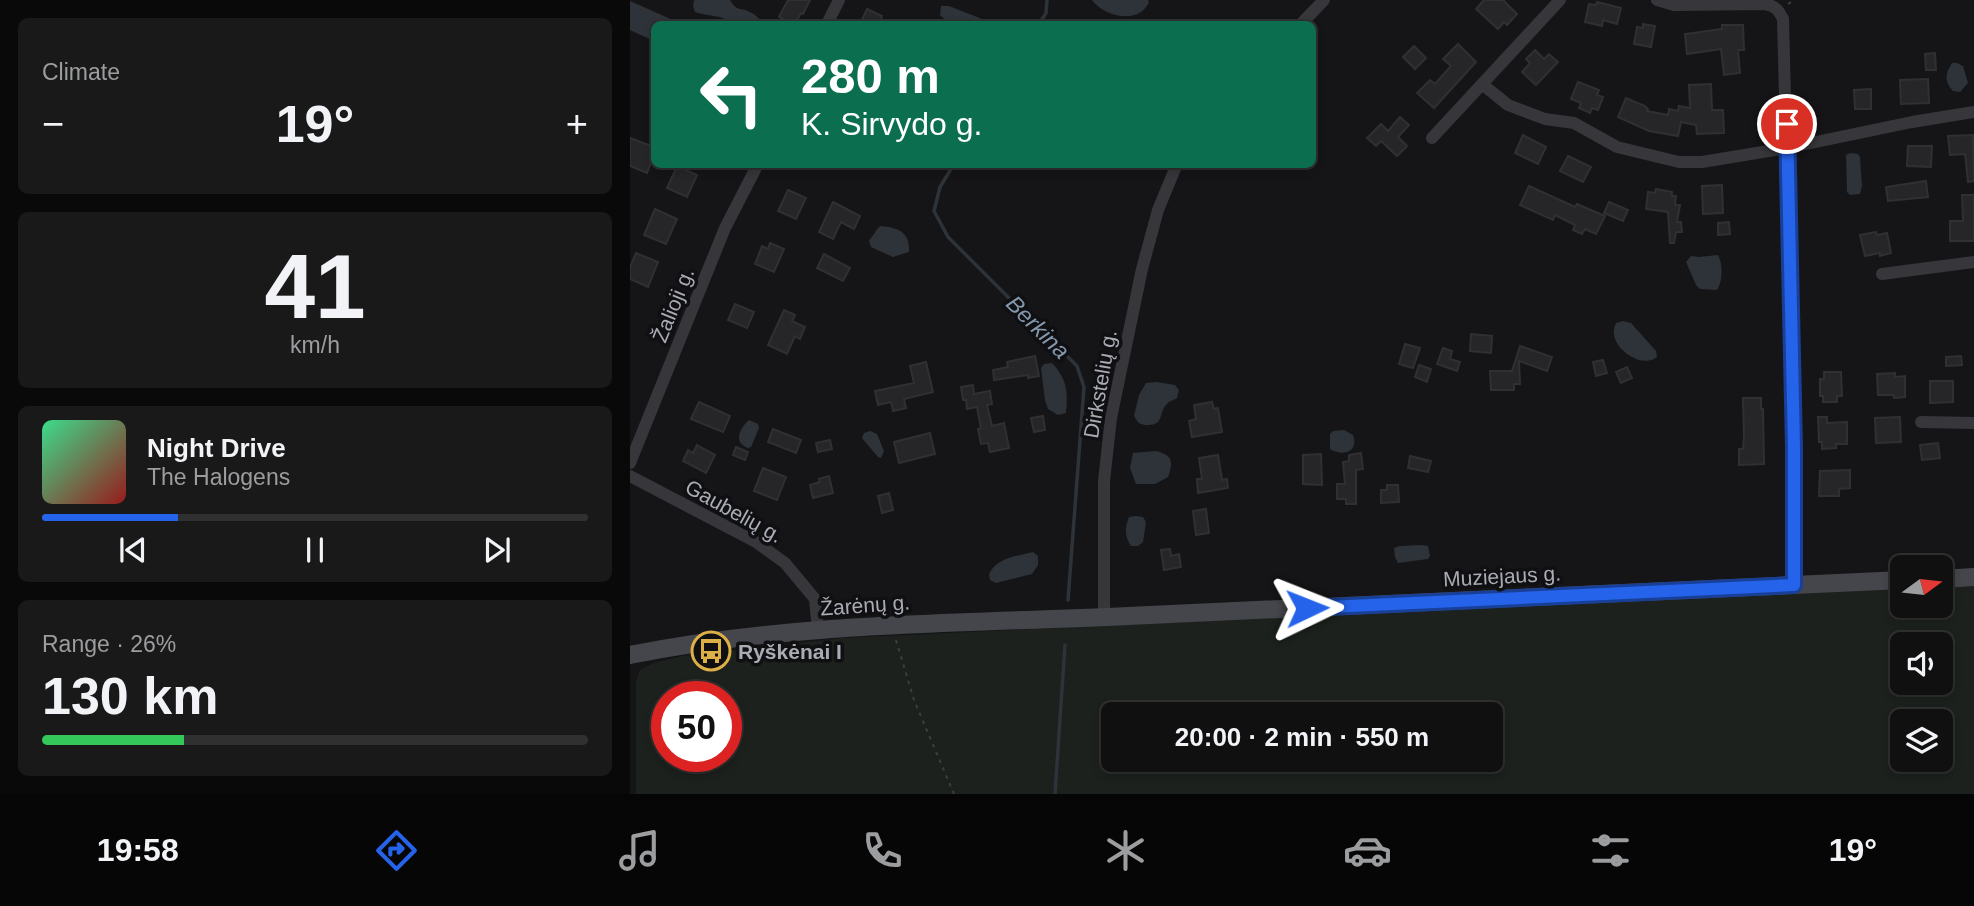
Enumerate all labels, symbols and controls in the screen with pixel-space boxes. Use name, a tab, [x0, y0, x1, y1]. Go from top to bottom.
icon: left	[686, 49, 777, 140]
text: 280 m	[801, 49, 940, 103]
text: Climate	[42, 59, 120, 85]
pin	[1757, 94, 1817, 154]
text: 19°	[276, 95, 354, 153]
text: −	[42, 103, 64, 145]
text: +	[566, 103, 588, 145]
icon: arrive	[1768, 105, 1806, 143]
text: K. Sirvydo g.	[801, 106, 982, 142]
text: 41	[264, 236, 366, 337]
street label: Žalioji g.	[648, 264, 698, 346]
water label: Berkina	[1001, 290, 1075, 364]
street label: Dirkstelių g.	[1079, 328, 1121, 440]
text: km/h	[290, 332, 340, 358]
text: Night Drive	[147, 433, 286, 463]
text: The Halogens	[147, 464, 290, 490]
street label: Gaubelių g.	[681, 475, 787, 547]
icon: previous	[114, 531, 152, 569]
icon: pause	[296, 531, 334, 569]
icon: next	[478, 531, 516, 569]
north arrow	[1890, 555, 1953, 618]
map controls	[1890, 555, 1953, 772]
street label: Muziejaus g.	[1443, 561, 1561, 591]
position arrow	[1270, 571, 1344, 645]
street label: Žarėnų g.	[819, 590, 911, 620]
bus stop icon: Ryškėnai I	[690, 630, 732, 672]
text: Range · 26%	[42, 631, 176, 657]
button: sound	[1890, 632, 1953, 695]
place label: Ryškėnai I	[738, 640, 842, 663]
text: 130 km	[42, 667, 218, 725]
speed limit sign: 50	[651, 681, 742, 772]
button: layers	[1890, 709, 1953, 772]
text: 20:00 · 2 min · 550 m	[1175, 722, 1429, 752]
icon: directions	[372, 826, 421, 875]
icon: music	[615, 826, 664, 875]
icon: phone	[858, 826, 907, 875]
icon: climate	[1101, 826, 1150, 875]
icon: car	[1343, 826, 1392, 875]
icon: filters	[1586, 826, 1635, 875]
text: 19:58	[97, 832, 179, 868]
text: 19°	[1829, 832, 1877, 868]

